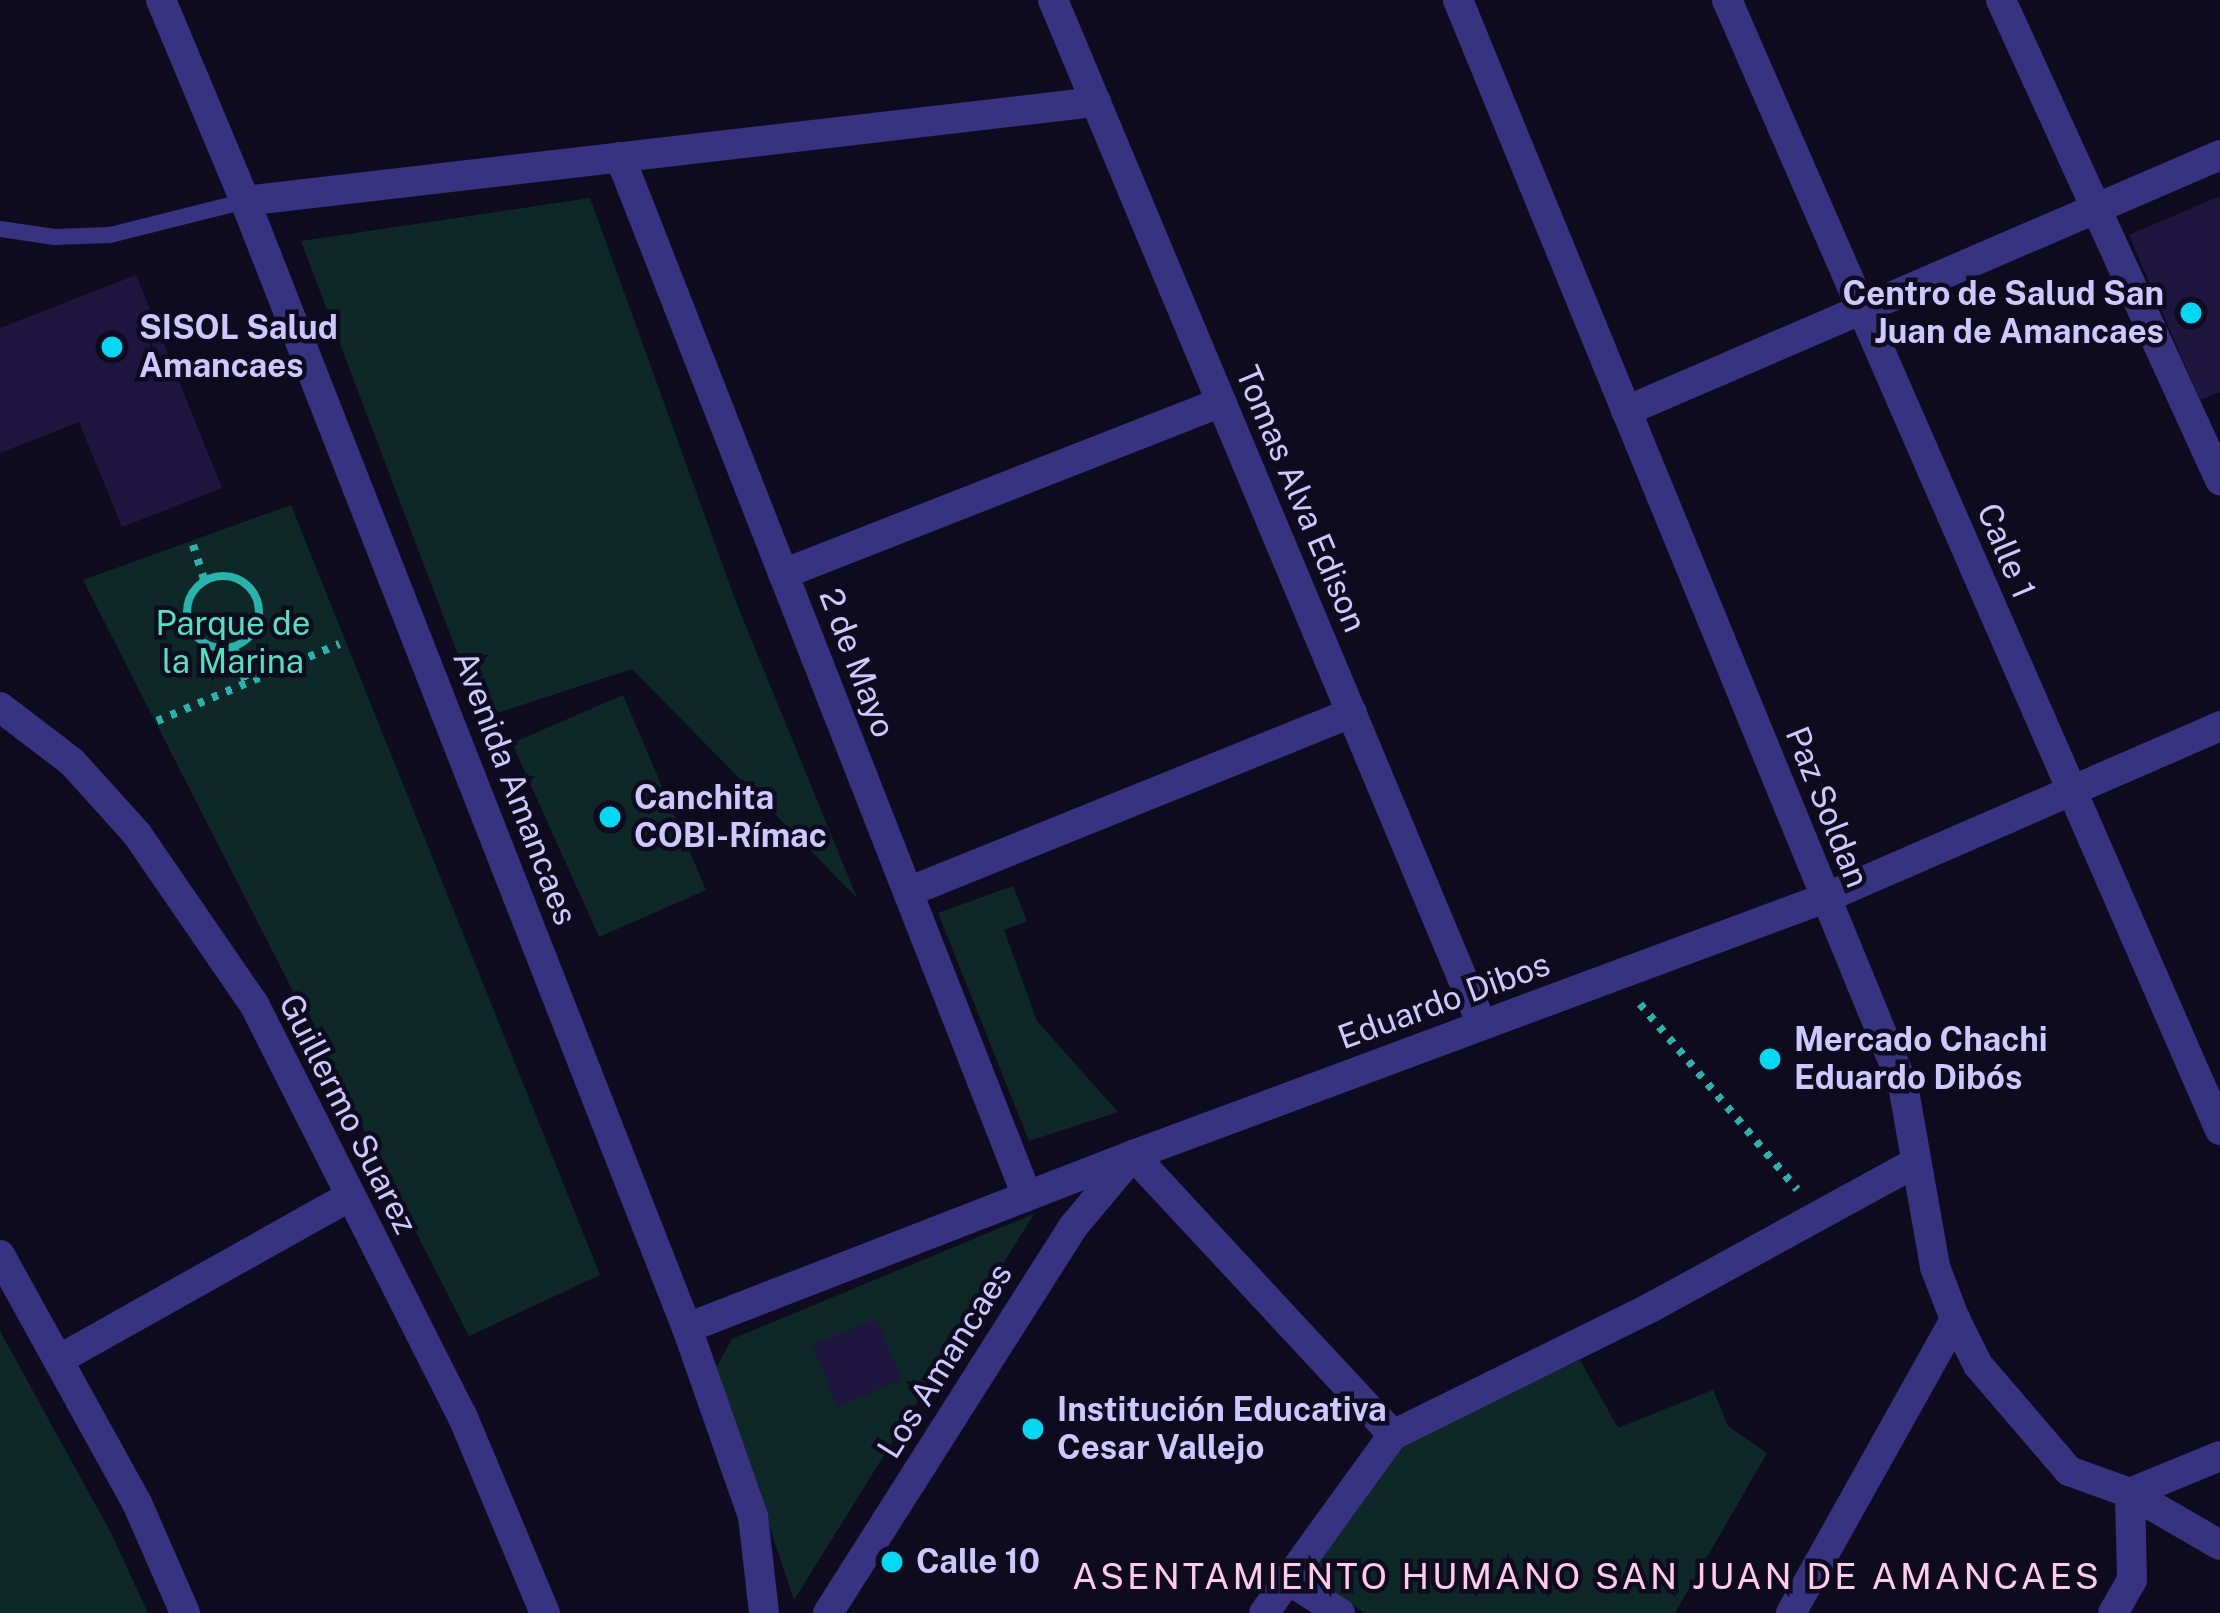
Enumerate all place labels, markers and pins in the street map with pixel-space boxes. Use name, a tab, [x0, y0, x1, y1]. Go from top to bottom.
place label: Centro de Salud San Juan de Amancaes	[1842, 274, 2164, 352]
marker: Centro de Salud San Juan de Amancaes	[2175, 297, 2207, 329]
place label: SISOL Salud Amancaes	[139, 308, 338, 386]
marker: SISOL Salud Amancaes	[96, 331, 128, 363]
place label: Canchita COBI-Rímac	[634, 778, 827, 856]
marker: Canchita COBI-Rímac	[597, 804, 623, 830]
place label: Mercado Chachi Eduardo Dibós	[1794, 1020, 2048, 1098]
marker: Mercado Chachi Eduardo Dibós	[1757, 1046, 1783, 1072]
place label: Institución Educativa Cesar Vallejo	[1057, 1390, 1387, 1468]
marker: Institución Educativa Cesar Vallejo	[1020, 1416, 1046, 1442]
place label: Calle 10	[916, 1542, 1040, 1582]
marker: Calle 10	[879, 1549, 905, 1575]

